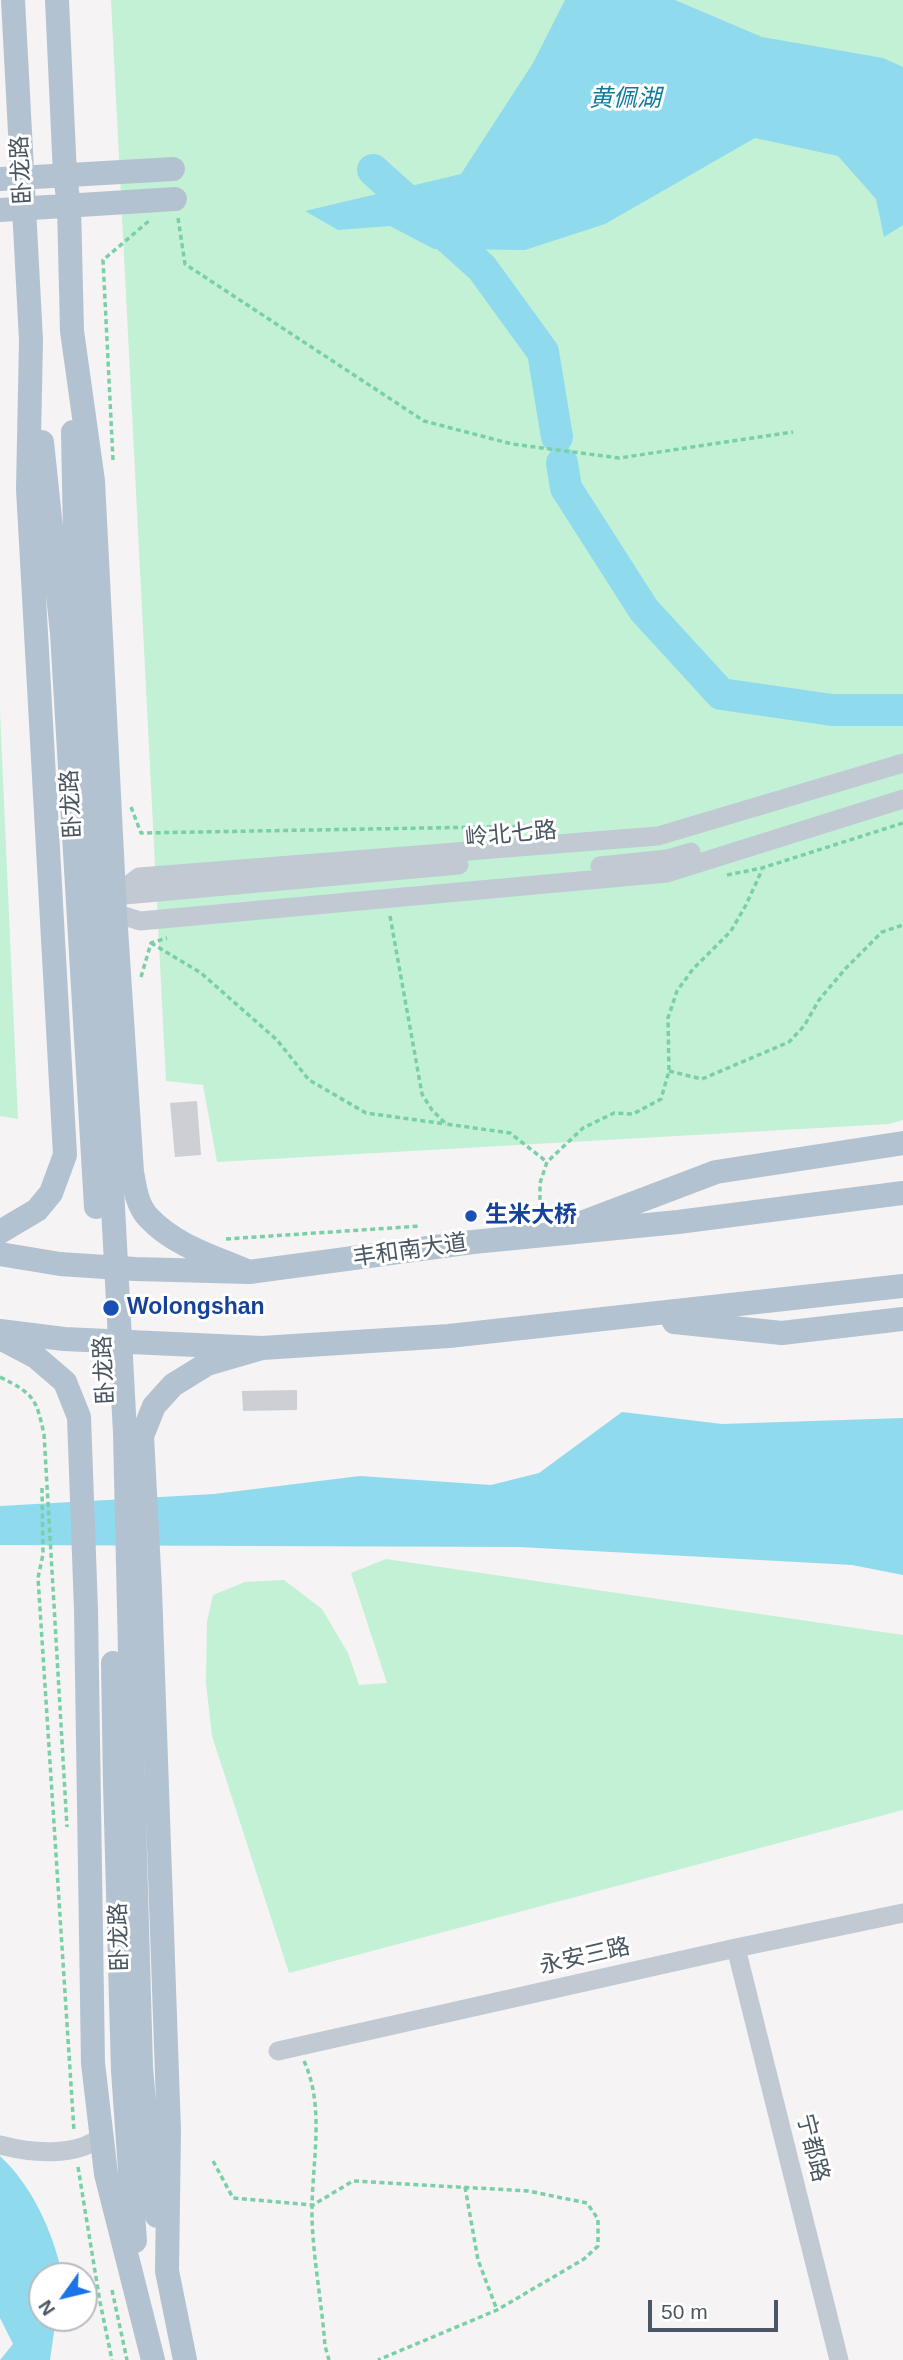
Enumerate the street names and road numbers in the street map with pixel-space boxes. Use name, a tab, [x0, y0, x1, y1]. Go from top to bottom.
street label: 卧龙路	[6, 135, 38, 205]
street label: 卧龙路	[56, 769, 88, 839]
street label: 岭北七路	[464, 817, 558, 853]
street label: 丰和南大道	[351, 1229, 469, 1273]
street label: 卧龙路	[89, 1335, 121, 1405]
street label: 卧龙路	[105, 1902, 135, 1972]
street label: 永安三路	[537, 1933, 633, 1981]
street label: 宁都路	[790, 2111, 834, 2185]

